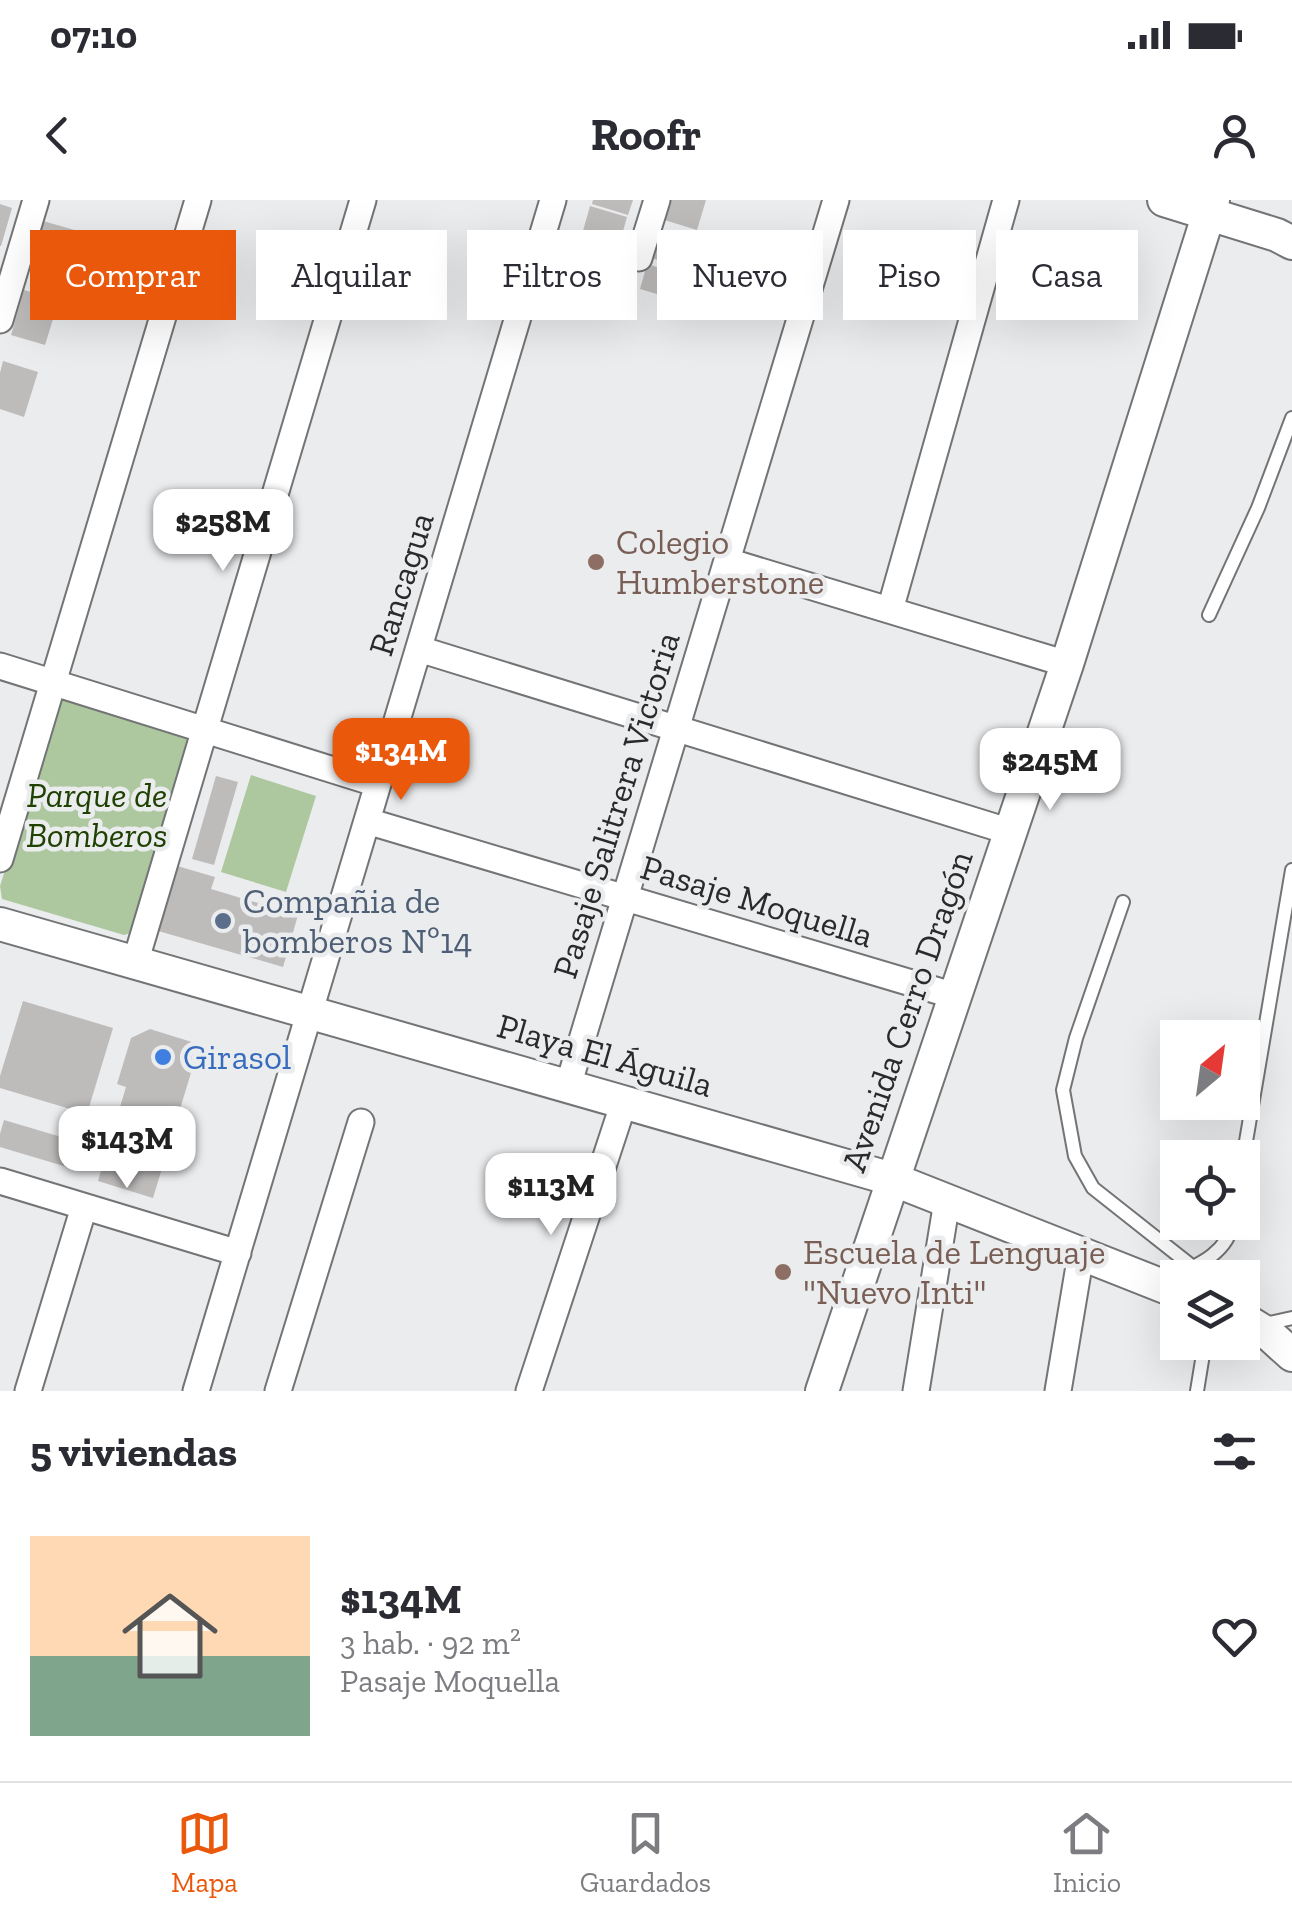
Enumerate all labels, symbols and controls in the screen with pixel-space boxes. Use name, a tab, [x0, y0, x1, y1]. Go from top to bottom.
text: 07:10	[50, 12, 137, 58]
icon: back	[30, 108, 85, 163]
text: Roofr	[591, 108, 701, 162]
icon: person	[1207, 108, 1262, 163]
chip: Comprar	[30, 230, 236, 320]
chip: Alquilar	[256, 230, 447, 320]
chip: Filtros	[467, 230, 637, 320]
chip: Nuevo	[657, 230, 823, 320]
chip: Piso	[843, 230, 976, 320]
chip: Casa	[996, 230, 1138, 320]
pin: $258M	[153, 489, 293, 574]
text: $258M	[175, 502, 271, 540]
street label: Rancagua	[359, 507, 443, 661]
place label: Colegio Humberstone	[616, 521, 824, 603]
marker: Colegio Humberstone	[585, 551, 607, 573]
street label: Pasaje Salitrera Victoria	[543, 627, 689, 983]
pin: $134M	[331, 718, 471, 803]
pin: $245M	[980, 728, 1120, 813]
text: $134M	[355, 731, 447, 769]
text: $245M	[1002, 741, 1098, 779]
park label: Parque de Bomberos	[26, 774, 168, 856]
street label: Avenida Cerro Dragón	[832, 845, 982, 1177]
street label: Pasaje Moquella	[636, 846, 878, 956]
place label: Compañia de bomberos Nº14	[242, 880, 472, 962]
marker: Compañia de bomberos Nº14	[212, 910, 234, 932]
street label: Playa El Águila	[492, 1004, 718, 1106]
north arrow	[1160, 1020, 1260, 1120]
map controls	[1160, 1020, 1260, 1360]
place label: Girasol	[183, 1036, 291, 1078]
marker: Girasol	[152, 1046, 174, 1068]
pin: $143M	[57, 1106, 197, 1191]
text: $143M	[81, 1119, 173, 1157]
button: locate	[1160, 1140, 1260, 1240]
pin: $113M	[481, 1153, 621, 1238]
text: $113M	[507, 1166, 595, 1204]
place label: Escuela de Lenguaje "Nuevo Inti"	[803, 1231, 1106, 1313]
button: layers	[1160, 1260, 1260, 1360]
marker: Escuela de Lenguaje "Nuevo Inti"	[772, 1261, 794, 1283]
icon: filters	[1207, 1424, 1262, 1479]
text: 5 viviendas	[30, 1426, 237, 1477]
text: $134M	[340, 1573, 462, 1624]
icon: home	[110, 1576, 230, 1696]
icon: heart	[1207, 1609, 1262, 1664]
text: 3 hab. · 92 m²	[340, 1624, 521, 1662]
text: Pasaje Moquella	[340, 1662, 560, 1700]
tab: Mapa	[171, 1806, 238, 1899]
tab: Guardados	[580, 1806, 711, 1899]
tab: Inicio	[1053, 1806, 1121, 1899]

